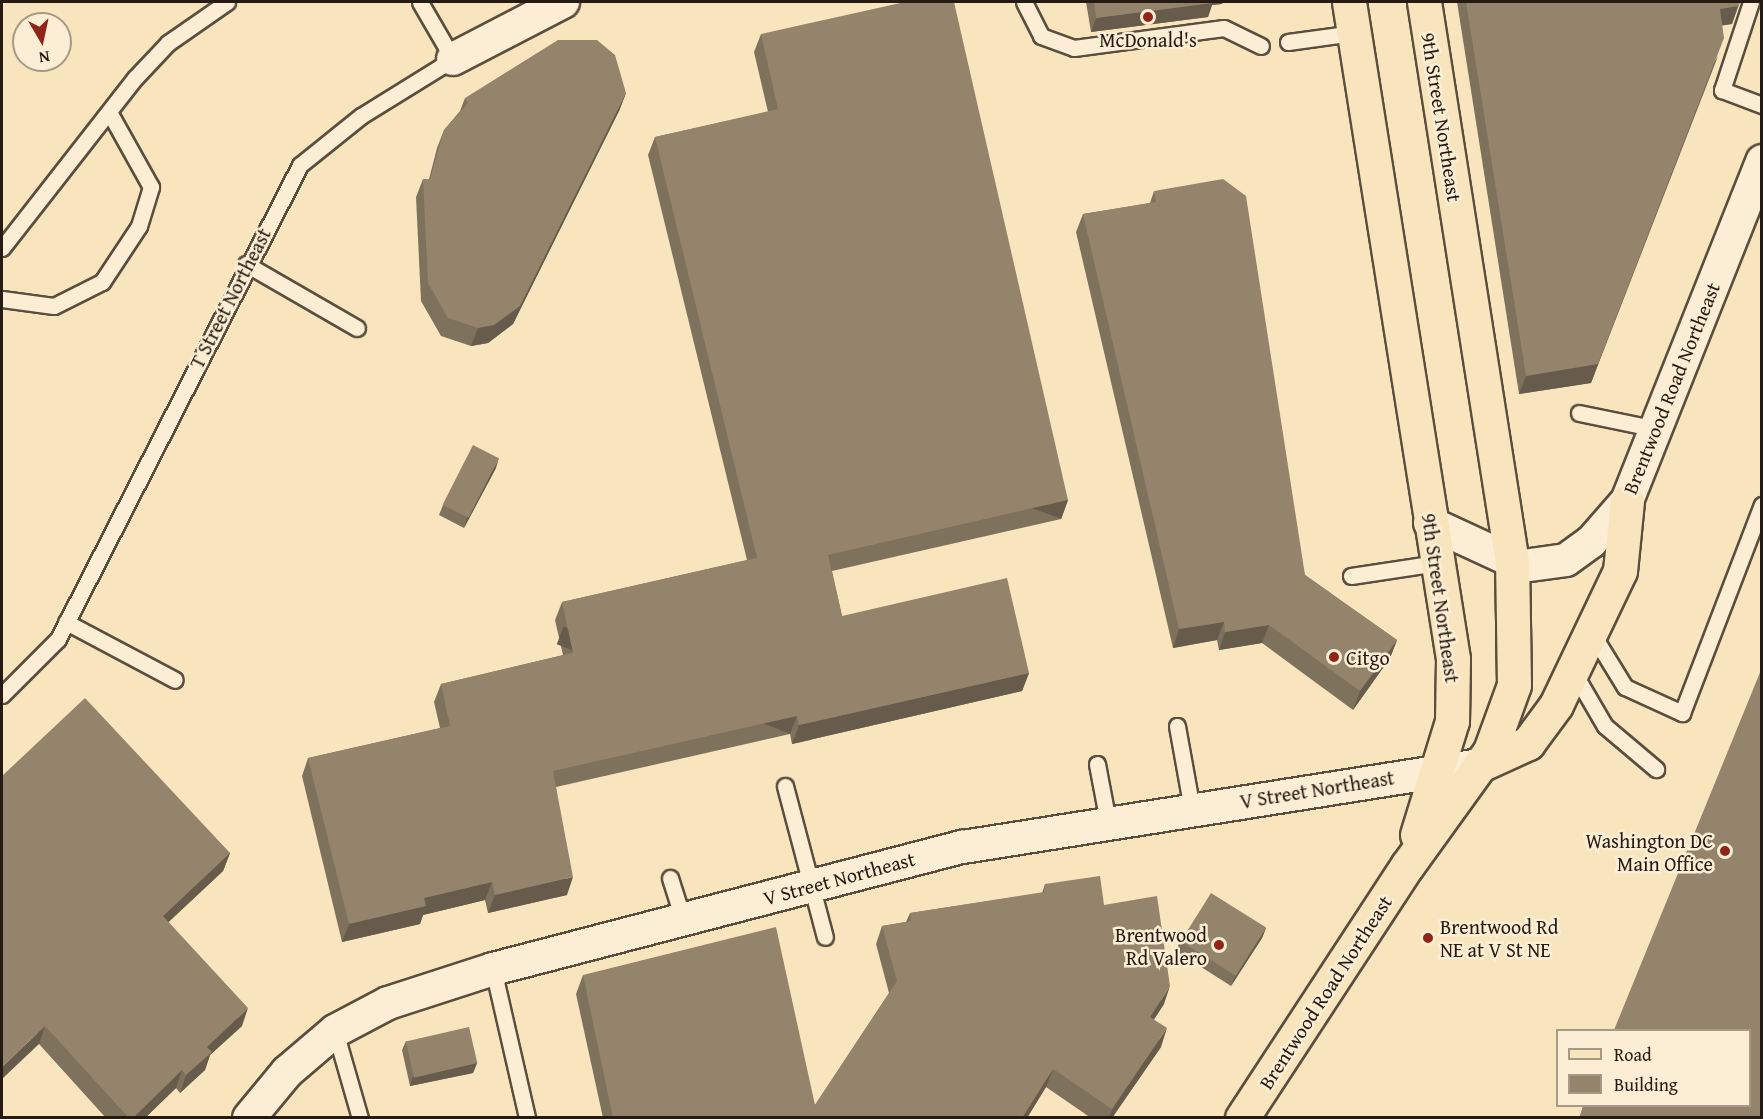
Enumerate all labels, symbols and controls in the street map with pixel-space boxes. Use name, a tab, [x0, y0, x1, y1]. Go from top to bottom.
marker: McDonald's	[1141, 10, 1155, 24]
north arrow	[12, 12, 72, 72]
place label: McDonald's	[1099, 27, 1197, 51]
street label: 9th Street Northeast	[1417, 31, 1467, 203]
text: N	[37, 45, 52, 70]
street label: T Street Northeast	[184, 224, 276, 372]
street label: Brentwood Road Northeast	[1617, 279, 1725, 497]
street label: 9th Street Northeast	[1417, 512, 1465, 684]
place label: Citgo	[1346, 645, 1390, 669]
marker: Citgo	[1327, 650, 1341, 664]
street label: V Street Northeast	[1238, 765, 1396, 813]
place label: Washington DC Main Office	[1585, 828, 1713, 875]
marker: Washington DC Main Office	[1718, 844, 1732, 858]
street label: V Street Northeast	[760, 846, 918, 910]
street label: Brentwood Road Northeast	[1253, 891, 1397, 1093]
place label: Brentwood Rd NE at V St NE	[1440, 915, 1559, 962]
place label: Brentwood Rd Valero	[1115, 922, 1207, 969]
marker: Brentwood Rd NE at V St NE	[1421, 931, 1435, 945]
marker: Brentwood Rd Valero	[1212, 938, 1226, 952]
legend	[1556, 1029, 1751, 1107]
text: Road	[1614, 1041, 1652, 1068]
text: Building	[1614, 1071, 1678, 1098]

